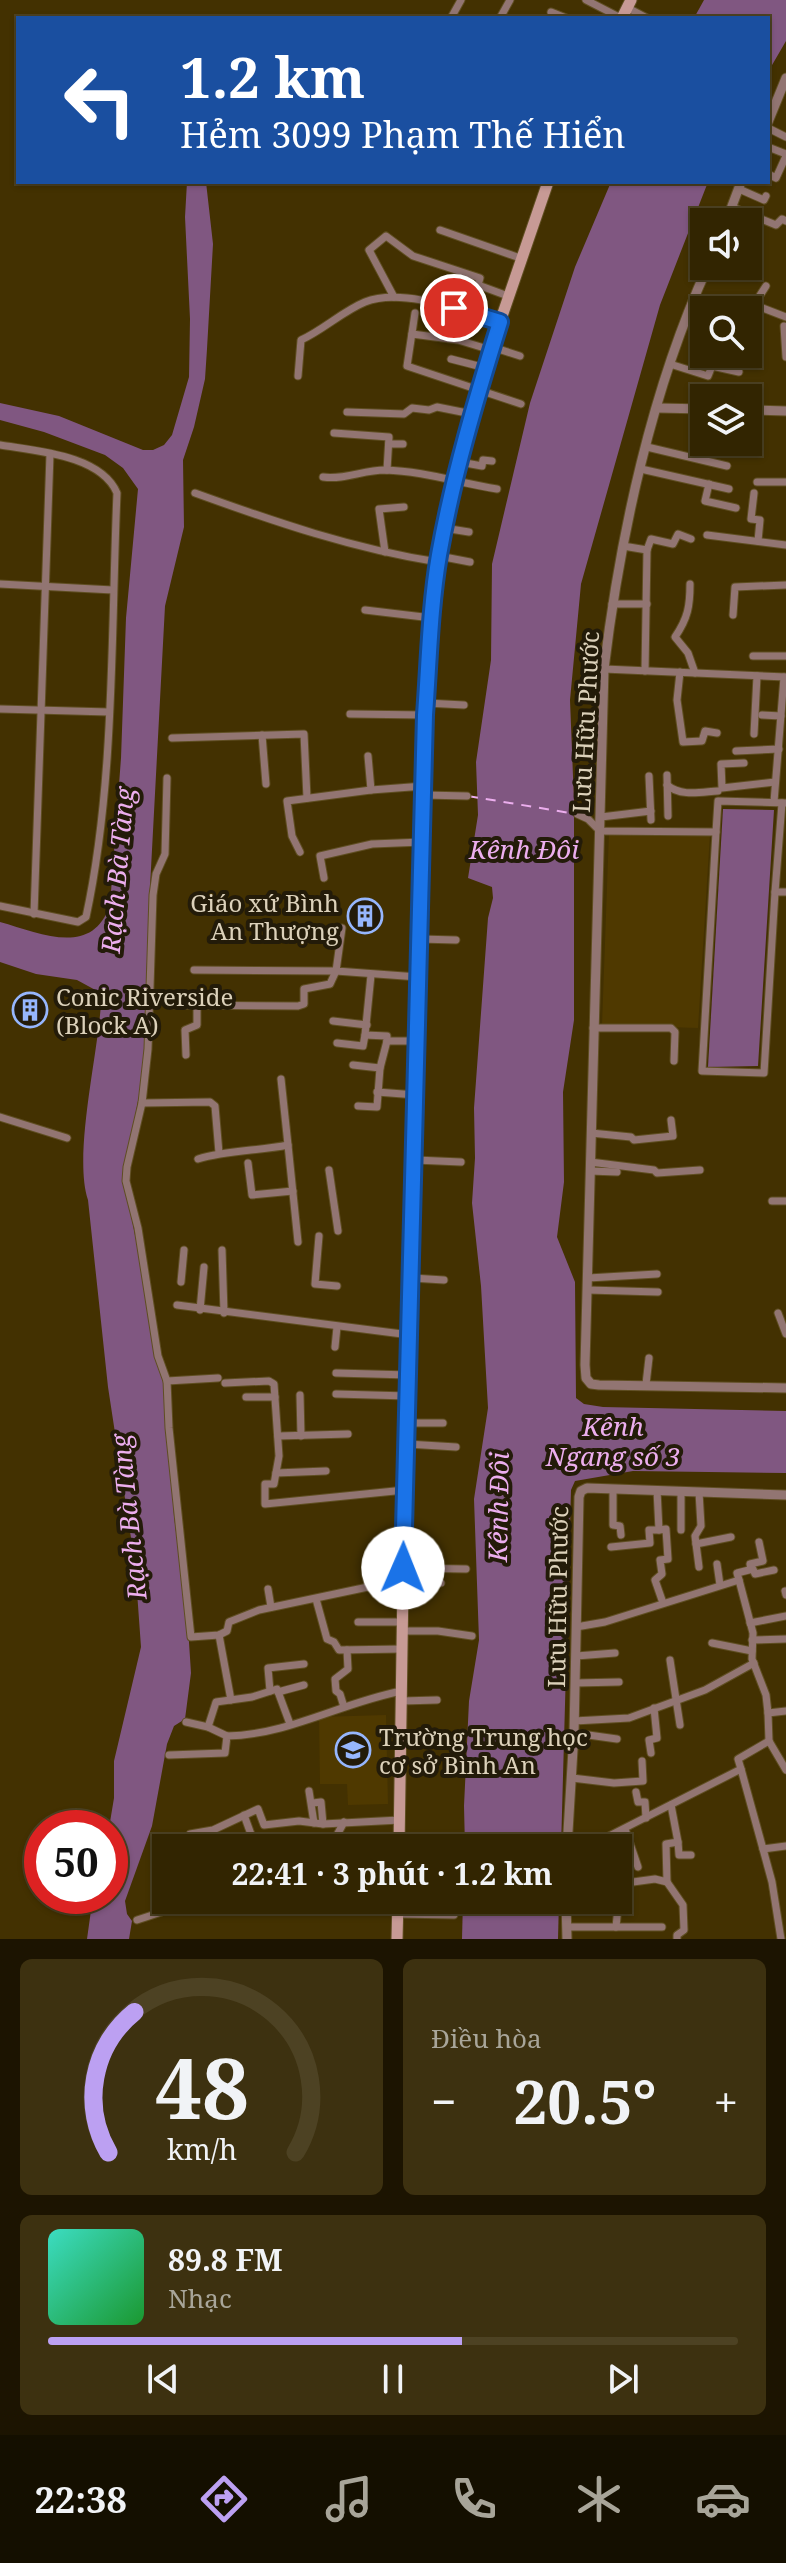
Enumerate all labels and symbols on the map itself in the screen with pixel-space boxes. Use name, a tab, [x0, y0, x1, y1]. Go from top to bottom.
pin	[420, 274, 488, 342]
street label: Lưu Hữu Phước	[564, 630, 606, 814]
water label: Rạch Bà Tàng	[92, 784, 142, 955]
water label: Kênh Đôi	[468, 831, 579, 867]
place label: Giáo xứ Bình An Thượng	[190, 886, 339, 947]
building icon: Giáo xứ Bình An Thượng	[346, 897, 384, 935]
place label: Conic Riverside (Block A)	[56, 980, 233, 1041]
building icon: Conic Riverside (Block A)	[11, 991, 49, 1029]
water label: Kênh Ngang số 3	[545, 1408, 680, 1474]
water label: Rạch Bà Tàng	[101, 1431, 155, 1603]
water label: Kênh Đôi	[479, 1452, 517, 1563]
street label: Lưu Hữu Phước	[539, 1506, 575, 1688]
position arrow	[361, 1526, 445, 1610]
place label: Trường Trung học cơ sở Bình An	[379, 1720, 588, 1781]
school or university icon: Trường Trung học cơ sở Bình An	[334, 1731, 372, 1769]
speed limit sign: 50	[24, 1810, 128, 1914]

